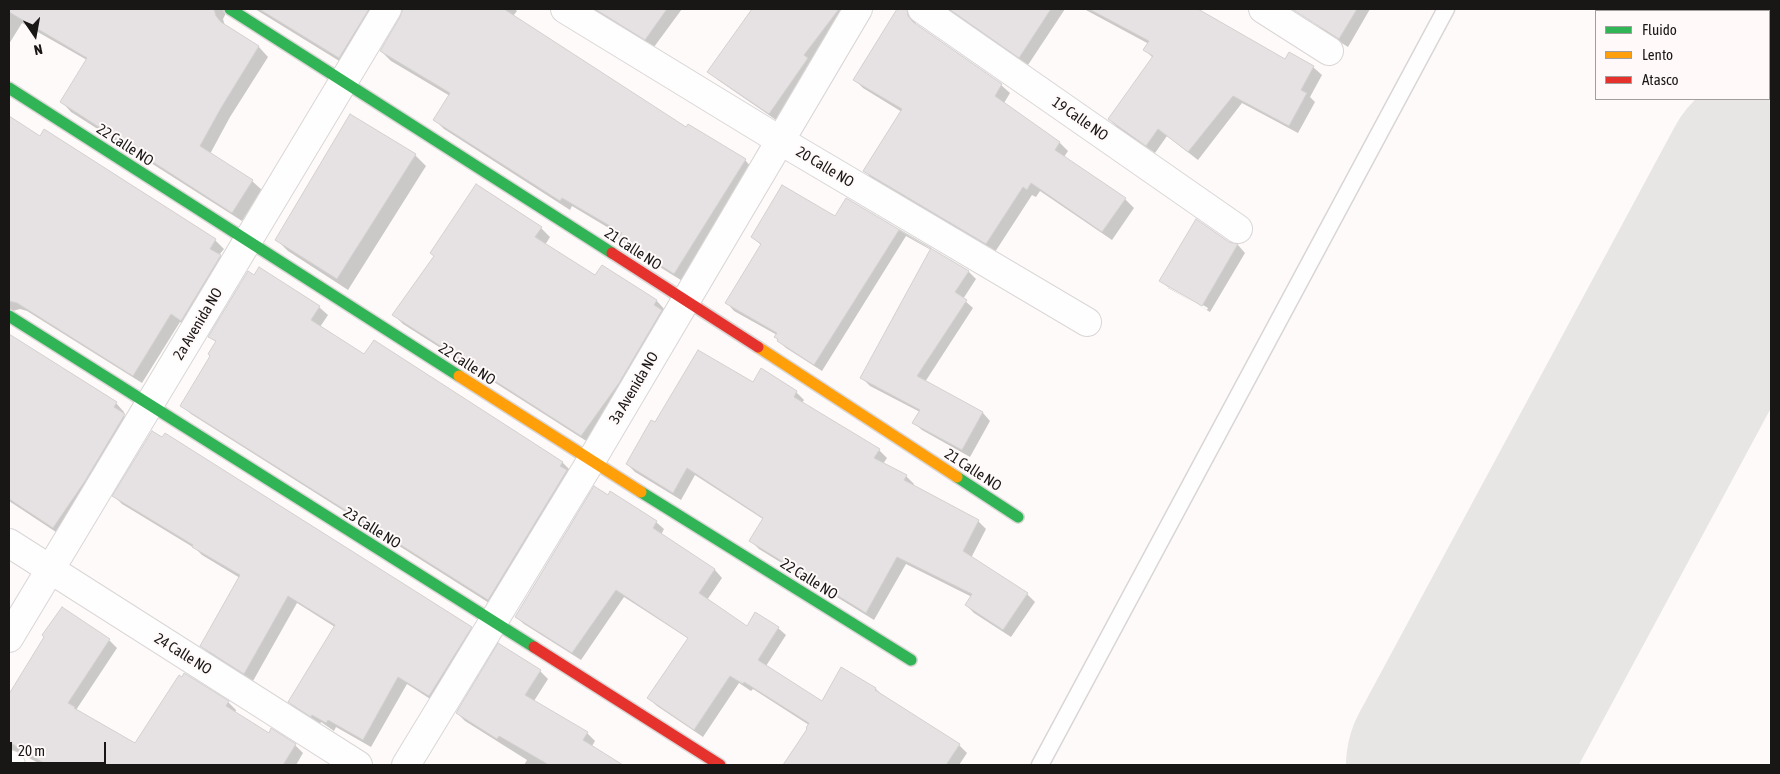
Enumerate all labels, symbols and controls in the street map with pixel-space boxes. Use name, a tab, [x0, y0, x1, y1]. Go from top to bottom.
north arrow	[10, 10, 60, 60]
legend	[1595, 10, 1770, 100]
text: Fluido	[1642, 21, 1677, 38]
text: N	[32, 41, 44, 58]
text: Lento	[1642, 46, 1673, 63]
text: Atasco	[1642, 71, 1679, 88]
street label: 19 Calle NO	[1049, 93, 1111, 145]
street label: 22 Calle NO	[93, 120, 157, 170]
street label: 20 Calle NO	[793, 143, 857, 191]
street label: 21 Calle NO	[601, 224, 665, 274]
street label: 2a Avenida NO	[169, 285, 227, 363]
street label: 22 Calle NO	[435, 339, 499, 389]
street label: 3a Avenida NO	[605, 349, 663, 427]
street label: 21 Calle NO	[941, 445, 1005, 495]
street label: 23 Calle NO	[340, 503, 404, 553]
street label: 22 Calle NO	[777, 554, 841, 604]
street label: 24 Calle NO	[151, 629, 215, 679]
scale bar	[12, 732, 109, 764]
text: 20 m	[18, 742, 45, 759]

